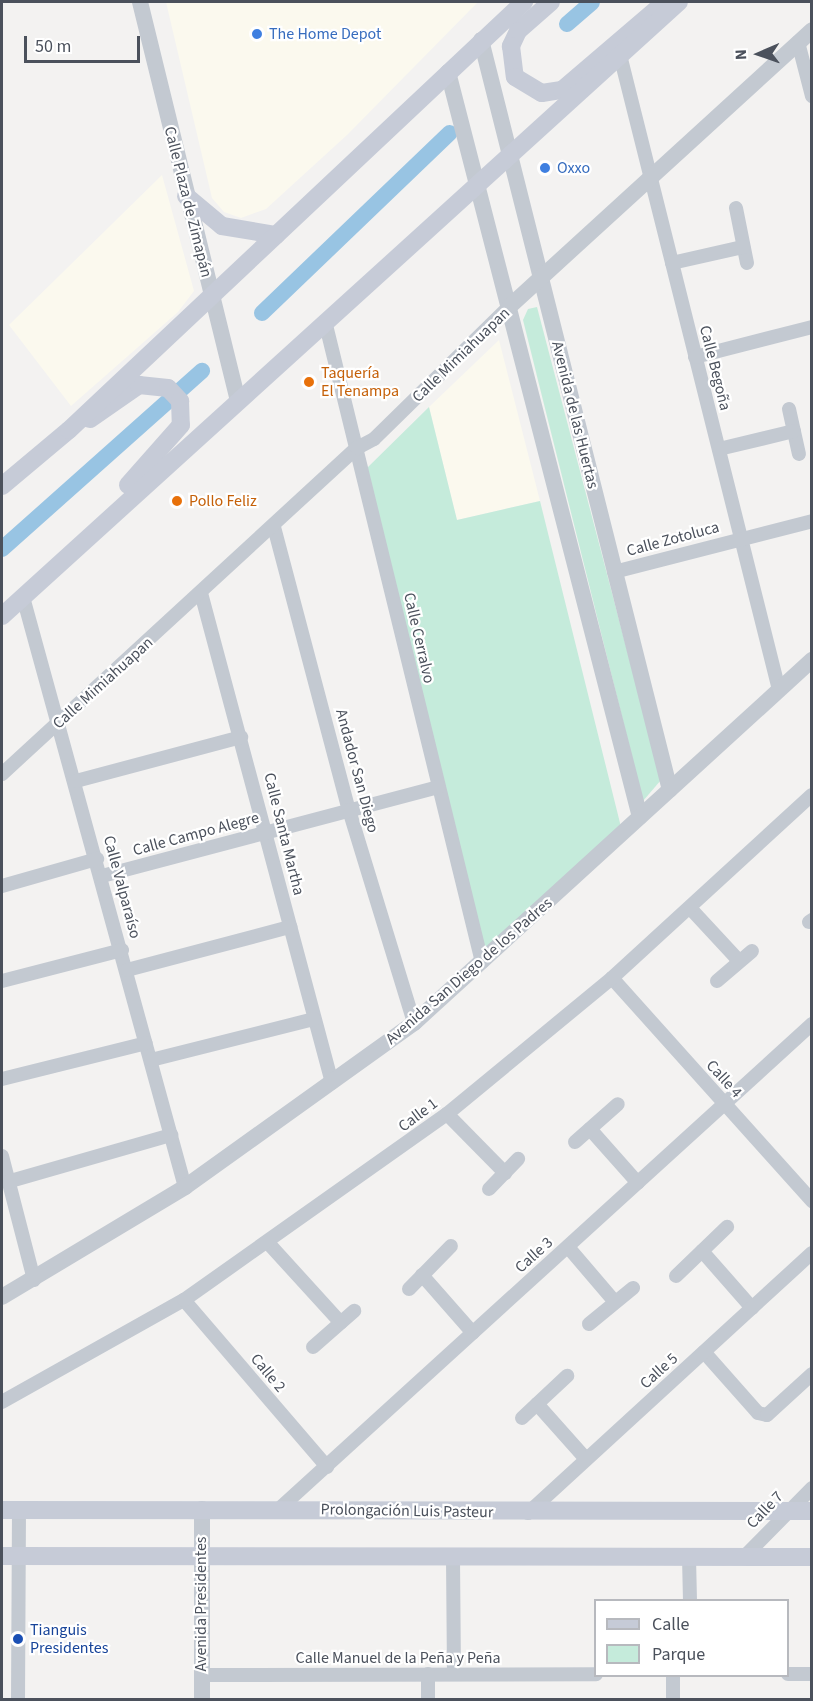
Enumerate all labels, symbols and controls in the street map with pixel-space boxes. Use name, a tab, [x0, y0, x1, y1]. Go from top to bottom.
scale bar	[27, 24, 142, 62]
place label: The Home Depot	[269, 24, 381, 44]
north arrow	[729, 24, 789, 84]
marker: The Home Depot	[250, 27, 264, 41]
text: 50 m	[35, 34, 71, 59]
text: N	[730, 49, 752, 60]
street label: Calle Plaza de Zimapán	[160, 125, 216, 279]
place label: Oxxo	[557, 158, 590, 178]
marker: Oxxo	[538, 161, 552, 175]
street label: Calle Mimiahuapan	[408, 304, 514, 406]
street label: Calle Begoña	[695, 323, 735, 413]
street label: Avenida de las Huertas	[547, 339, 603, 491]
place label: Taquería El Tenampa	[321, 363, 399, 401]
marker: Taquería El Tenampa	[302, 375, 316, 389]
place label: Pollo Feliz	[189, 491, 257, 511]
marker: Pollo Feliz	[170, 494, 184, 508]
street label: Calle Zotoluca	[625, 517, 721, 561]
street label: Calle Cerralvo	[399, 591, 439, 685]
street label: Calle Mimiahuapan	[49, 633, 157, 733]
street label: Andador San Diego	[331, 707, 383, 835]
street label: Calle Santa Martha	[259, 771, 309, 897]
street label: Calle Campo Alegre	[131, 808, 261, 860]
street label: Calle Valparaíso	[99, 833, 145, 941]
street label: Avenida San Diego de los Padres	[382, 893, 556, 1049]
street label: Calle 4	[702, 1056, 746, 1102]
street label: Calle 1	[394, 1094, 442, 1136]
street label: Calle 3	[511, 1233, 557, 1277]
street label: Calle 5	[636, 1349, 682, 1393]
street label: Calle 2	[246, 1350, 290, 1396]
street label: Calle 7	[743, 1487, 787, 1533]
street label: Prolongación Luis Pasteur	[320, 1500, 494, 1522]
street label: Avenida Presidentes	[191, 1536, 211, 1672]
legend	[594, 1599, 789, 1677]
text: Calle	[652, 1612, 689, 1637]
place label: Tianguis Presidentes	[30, 1620, 108, 1658]
marker: Tianguis Presidentes	[11, 1632, 25, 1646]
text: Parque	[652, 1642, 705, 1667]
street label: Calle Manuel de la Peña y Peña	[296, 1648, 500, 1668]

